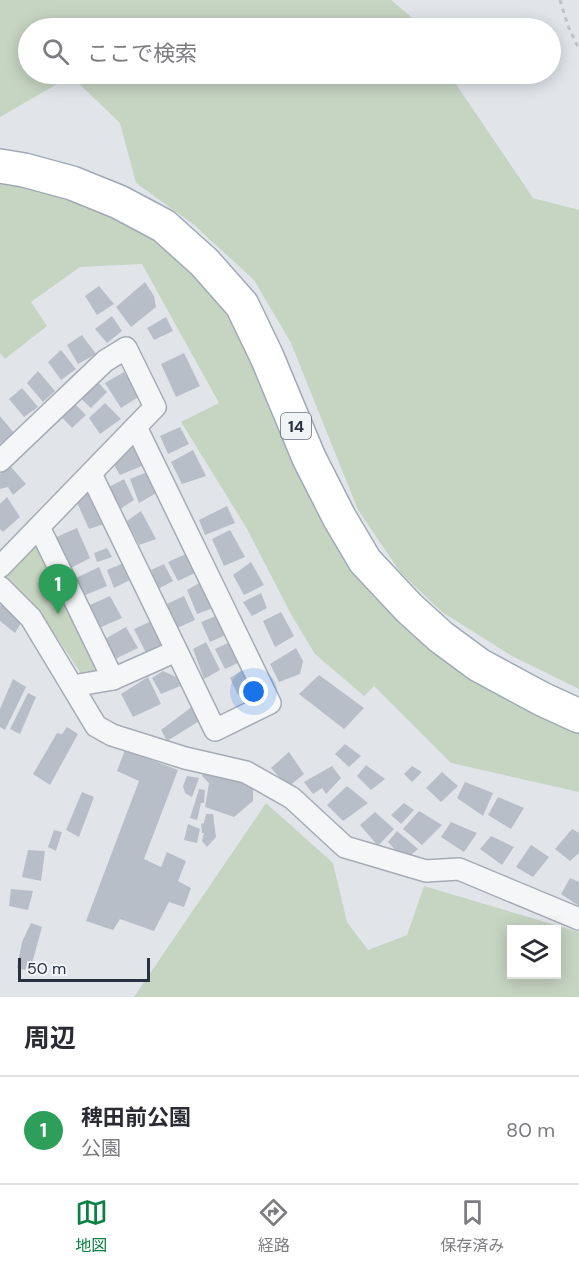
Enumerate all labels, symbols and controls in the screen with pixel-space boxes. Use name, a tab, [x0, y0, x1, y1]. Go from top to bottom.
search box	[18, 18, 561, 84]
icon: search	[39, 35, 72, 68]
text: ここで検索	[87, 39, 197, 68]
road number: 14	[281, 413, 311, 439]
pin: 1	[38, 564, 78, 614]
your location	[239, 677, 268, 706]
map controls	[507, 925, 561, 979]
button: layers	[507, 925, 561, 979]
scale bar	[18, 955, 150, 982]
text: 50 m	[27, 958, 66, 979]
text: 周辺	[24, 1021, 76, 1055]
text: 稗田前公園	[81, 1103, 191, 1132]
text: 1	[40, 1117, 47, 1143]
text: 80 m	[506, 1117, 555, 1143]
text: 公園	[81, 1135, 121, 1161]
tab: 地図	[75, 1196, 108, 1256]
tab: 経路	[257, 1196, 290, 1256]
tab: 保存済み	[440, 1196, 504, 1256]

